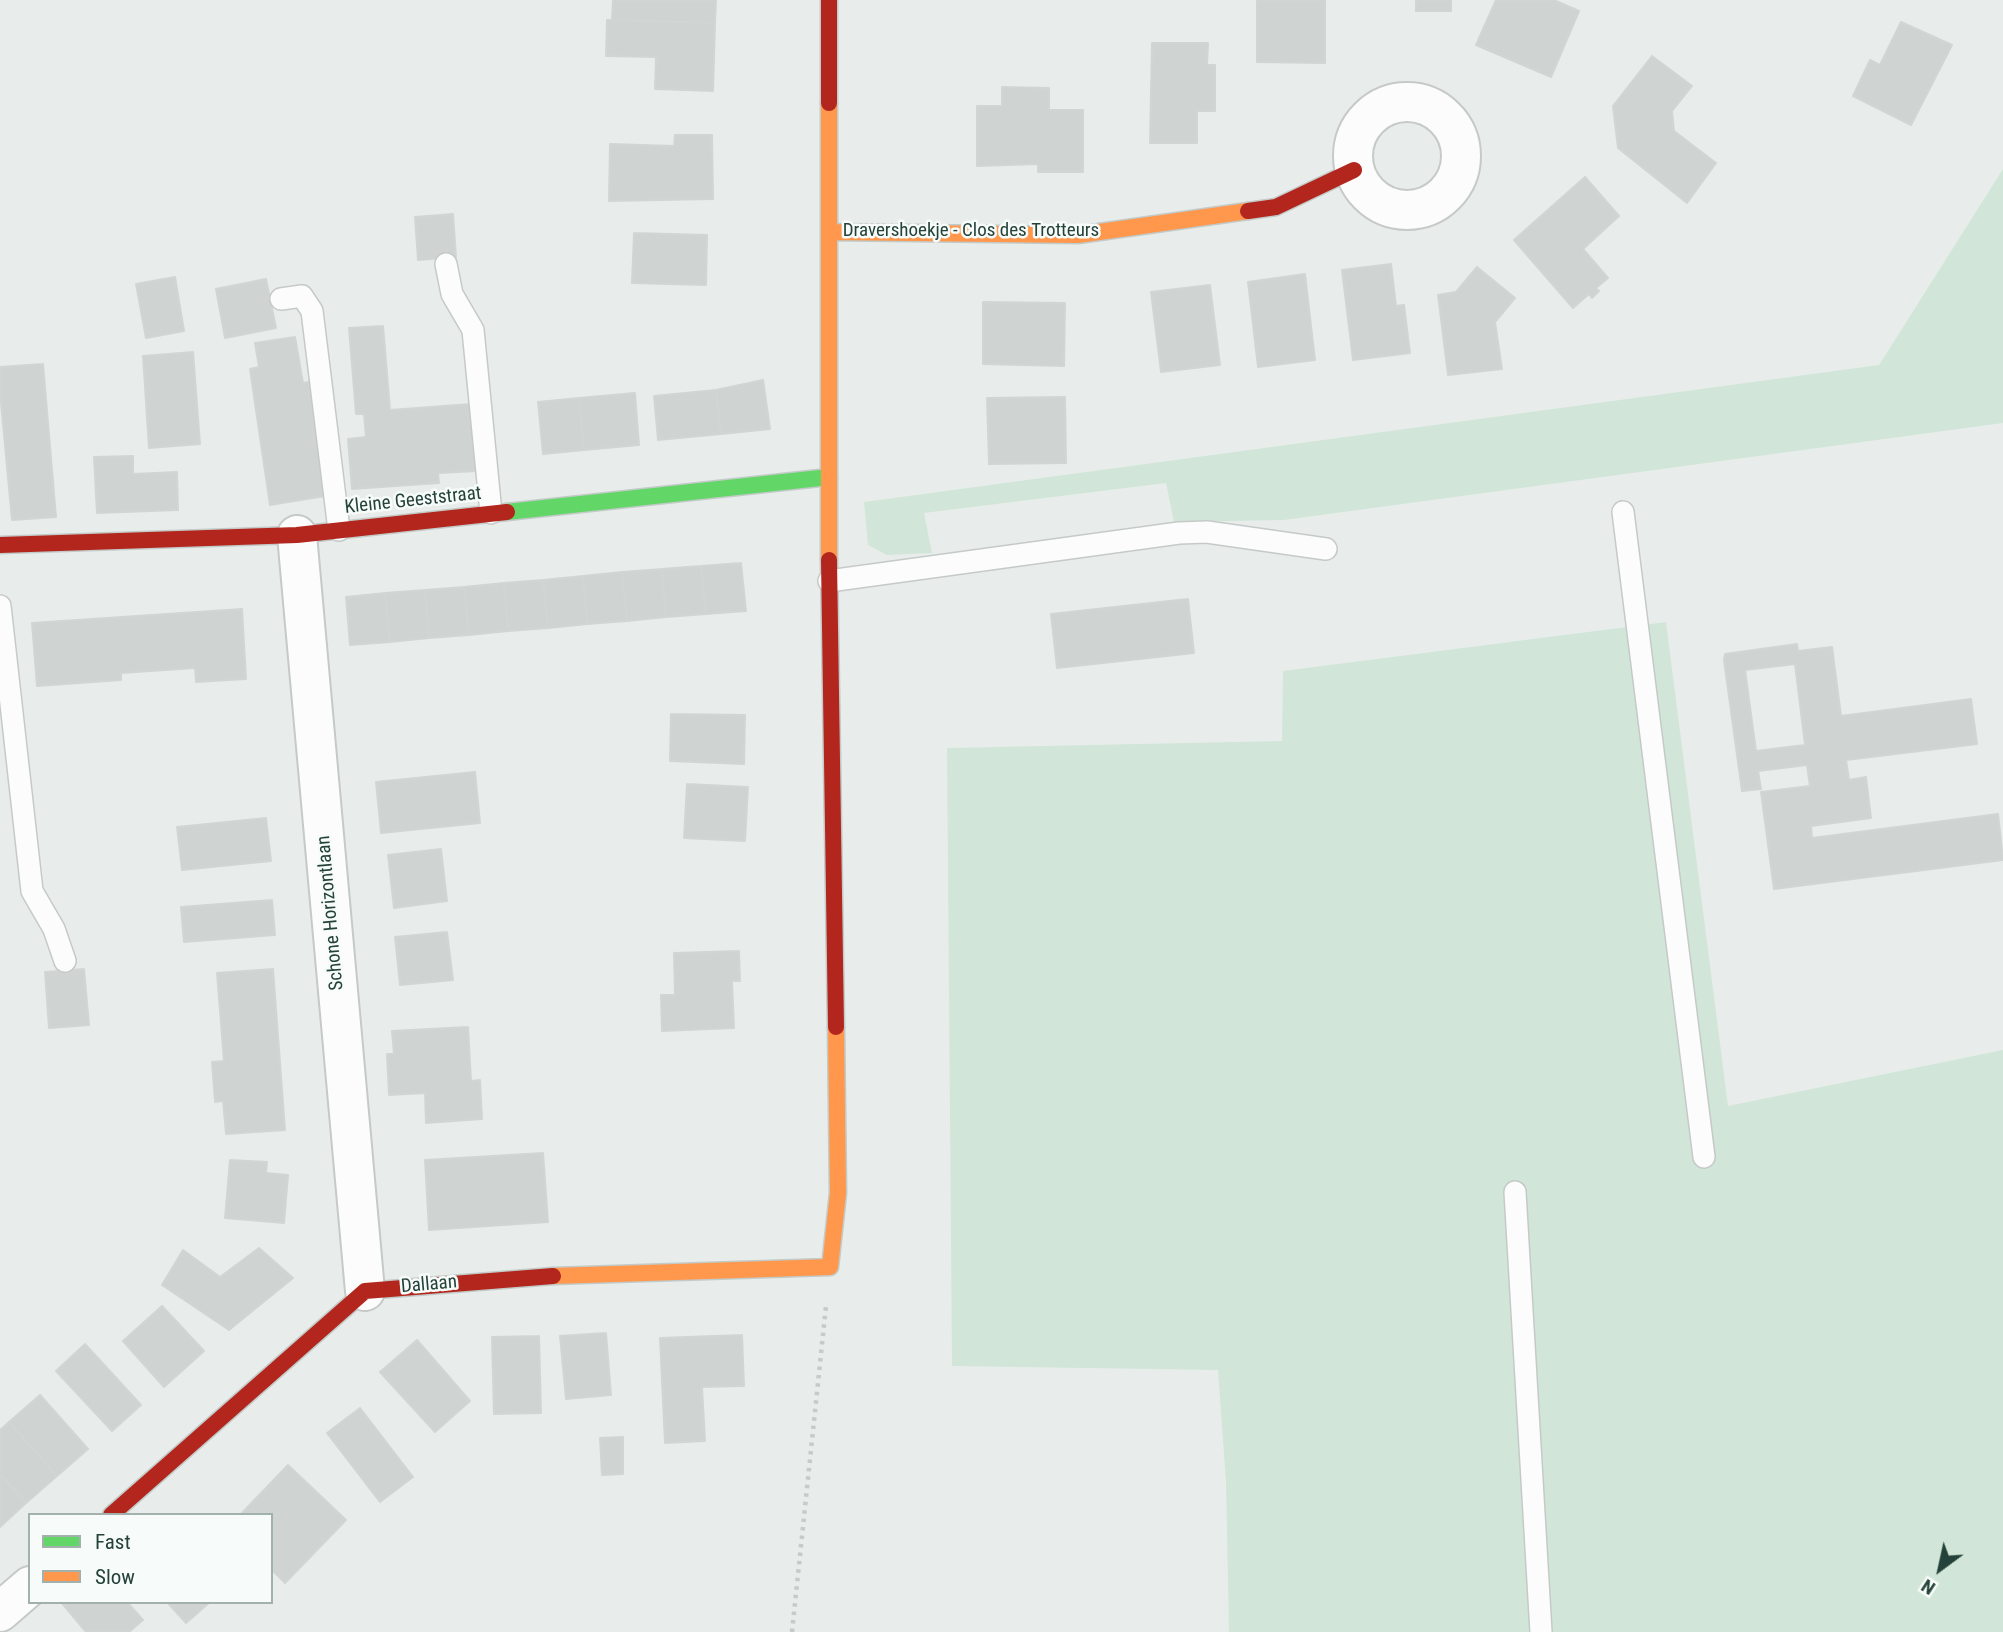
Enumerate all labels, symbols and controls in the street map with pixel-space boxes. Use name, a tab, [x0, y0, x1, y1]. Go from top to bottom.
street label: Dravershoekje - Clos des Trotteurs	[843, 220, 1099, 242]
street label: Kleine Geeststraat	[344, 482, 482, 520]
street label: Schone Horizontlaan	[313, 835, 349, 991]
street label: Dallaan	[400, 1271, 458, 1299]
legend	[28, 1513, 273, 1604]
text: Fast	[95, 1530, 131, 1554]
north arrow	[1905, 1534, 1975, 1604]
text: Slow	[95, 1565, 135, 1589]
text: N	[1917, 1574, 1939, 1600]

